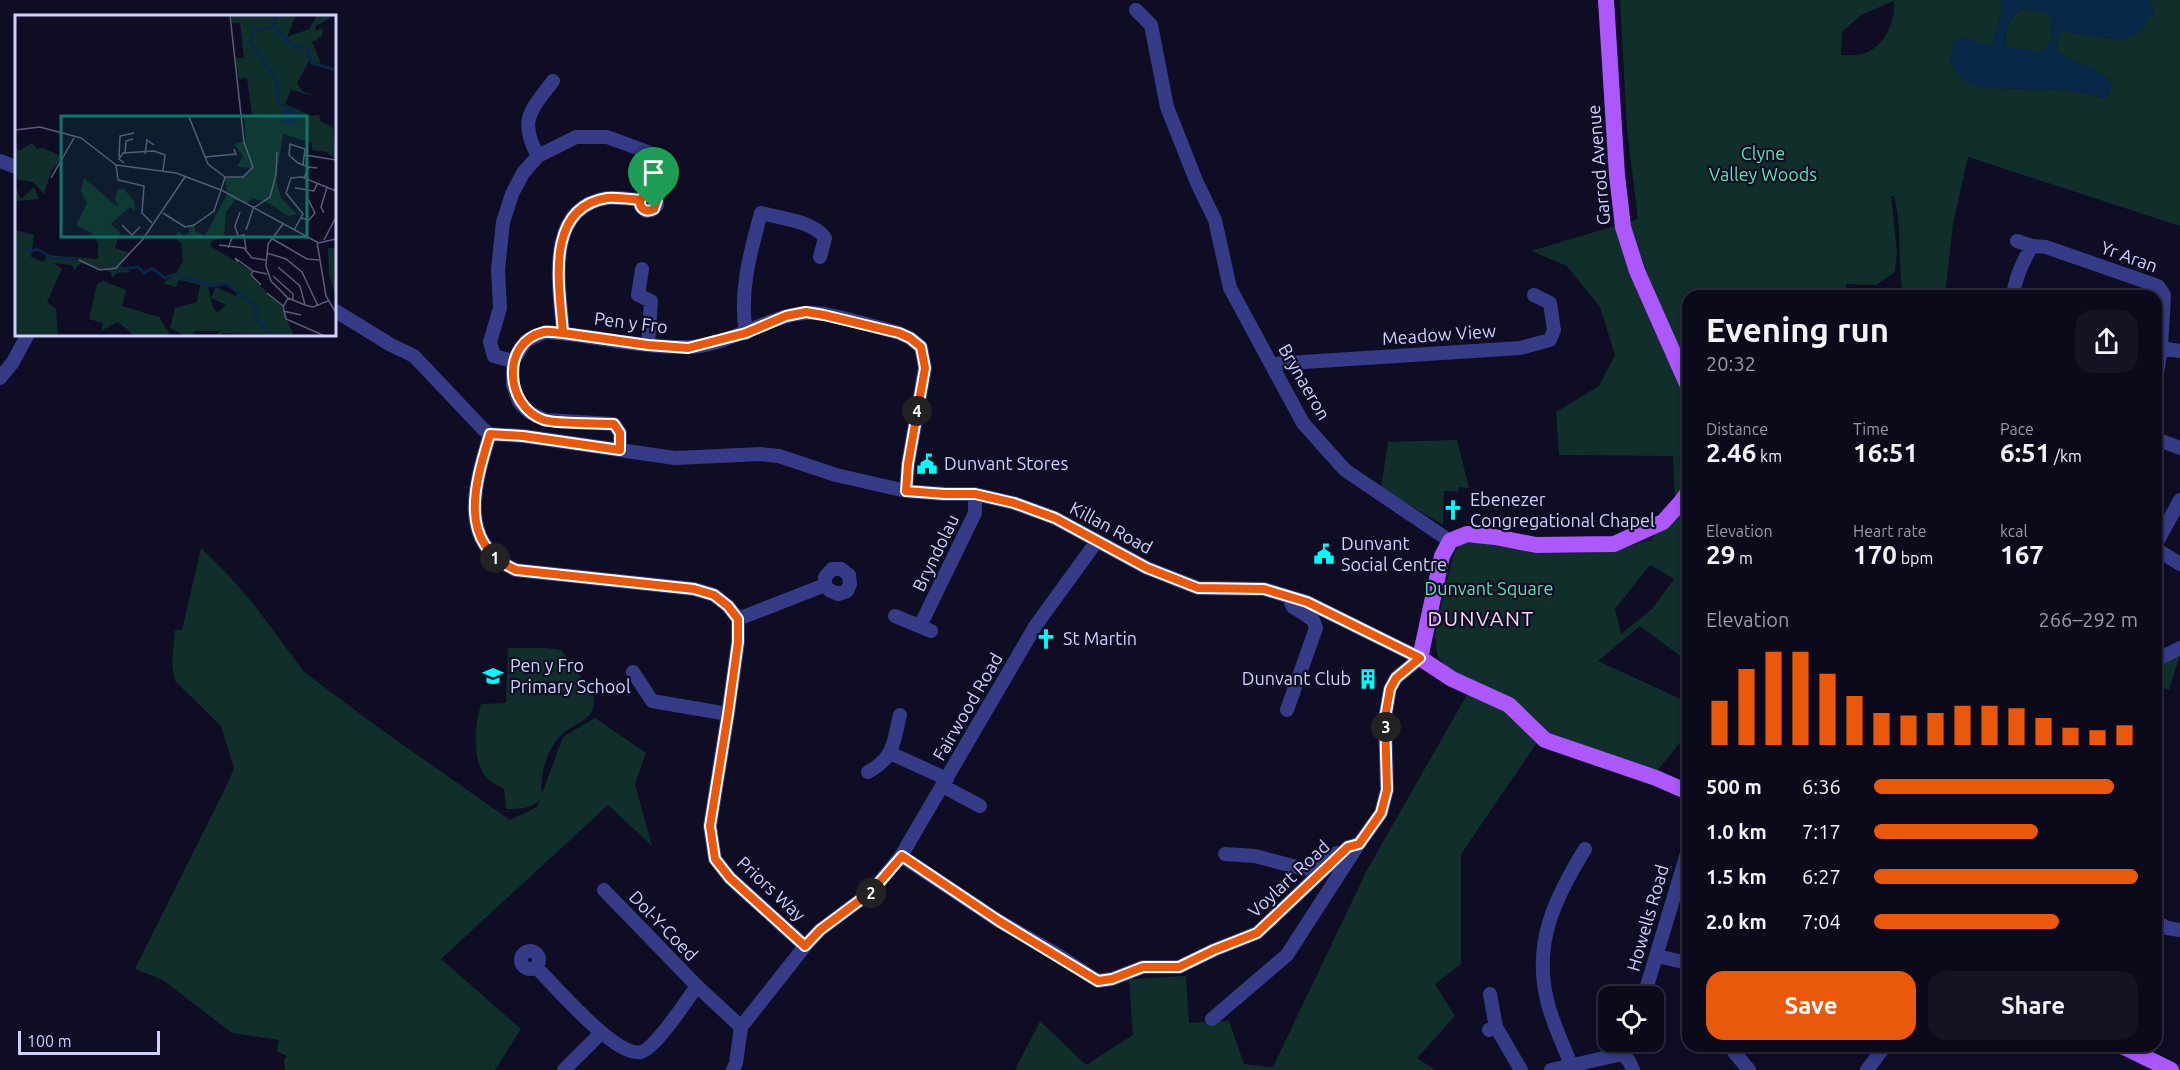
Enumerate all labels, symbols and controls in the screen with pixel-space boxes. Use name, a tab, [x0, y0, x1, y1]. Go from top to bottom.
inset map	[15, 15, 336, 336]
street label: Garrod Avenue	[1583, 104, 1613, 226]
park label: Clyne Valley Woods	[1709, 143, 1817, 184]
pin	[628, 147, 679, 209]
icon: arrive	[637, 156, 670, 189]
street label: Yr Aran	[2098, 237, 2160, 276]
street label: Pen y Fro	[593, 308, 669, 336]
button: share	[2075, 310, 2138, 373]
text: Evening run	[1706, 311, 1889, 348]
street label: Meadow View	[1381, 320, 1497, 348]
street label: Brynaeron	[1275, 340, 1335, 423]
text: 20:32	[1706, 352, 1756, 375]
pin: 4	[902, 396, 932, 426]
text: 4	[912, 402, 922, 420]
text: Distance	[1706, 420, 1768, 438]
text: Time	[1853, 420, 1889, 438]
text: Pace	[2000, 420, 2034, 438]
text: 2.46	[1706, 438, 1756, 467]
text: 16:51	[1853, 438, 1918, 467]
text: 6:51	[2000, 438, 2050, 467]
text: km	[1756, 447, 1782, 465]
text: /km	[2050, 447, 2082, 465]
public building icon: Dunvant Stores	[915, 452, 939, 476]
place label: Dunvant Stores	[944, 453, 1068, 473]
place label: Ebenezer Congregational Chapel	[1470, 489, 1655, 530]
street label: Killan Road	[1067, 497, 1156, 557]
church icon: Ebenezer Congregational Chapel	[1441, 498, 1465, 522]
street label: Bryndolau	[908, 511, 962, 594]
text: Elevation	[1706, 522, 1773, 540]
text: Heart rate	[1853, 522, 1927, 540]
text: kcal	[2000, 522, 2028, 540]
place label: Dunvant Social Centre	[1341, 533, 1447, 574]
text: 29	[1706, 540, 1735, 569]
text: 170	[1853, 540, 1897, 569]
text: 167	[2000, 540, 2044, 569]
public building icon: Dunvant Social Centre	[1312, 542, 1336, 566]
pin: 1	[480, 543, 510, 573]
text: 1	[490, 549, 500, 567]
text: m	[1735, 549, 1753, 567]
text: bpm	[1897, 549, 1933, 567]
park label: Dunvant Square	[1425, 578, 1553, 598]
district label: DUNVANT	[1427, 606, 1535, 630]
text: Elevation	[1706, 608, 1789, 631]
text: 266–292 m	[2039, 608, 2138, 631]
church icon: St Martin	[1034, 627, 1058, 651]
place label: St Martin	[1063, 628, 1137, 648]
street label: Fairwood Road	[928, 649, 1006, 764]
place label: Pen y Fro Primary School	[510, 655, 631, 696]
school or university icon: Pen y Fro Primary School	[481, 664, 505, 688]
building icon: Dunvant Club	[1356, 667, 1380, 691]
place label: Dunvant Club	[1242, 668, 1351, 688]
pin: 3	[1371, 712, 1401, 742]
text: 3	[1381, 718, 1391, 736]
text: 500 m	[1706, 775, 1762, 798]
text: 6:36	[1802, 775, 1841, 798]
text: 1.0 km	[1706, 820, 1767, 843]
text: 7:17	[1802, 820, 1841, 843]
street label: Voylart Road	[1244, 836, 1333, 921]
street label: Priors Way	[734, 852, 810, 925]
street label: Howells Road	[1622, 862, 1672, 973]
text: 1.5 km	[1706, 865, 1767, 888]
text: 6:27	[1802, 865, 1841, 888]
pin: 2	[856, 878, 886, 908]
text: 2	[866, 884, 876, 902]
street label: Dol-Y-Coed	[625, 886, 702, 964]
text: 2.0 km	[1706, 910, 1767, 933]
text: 7:04	[1802, 910, 1841, 933]
button: Save	[1706, 971, 1916, 1040]
button: Share	[1928, 971, 2138, 1040]
map controls	[1598, 986, 1664, 1052]
button: locate	[1598, 986, 1664, 1052]
scale bar	[18, 1028, 160, 1056]
text: 100 m	[27, 1032, 72, 1050]

